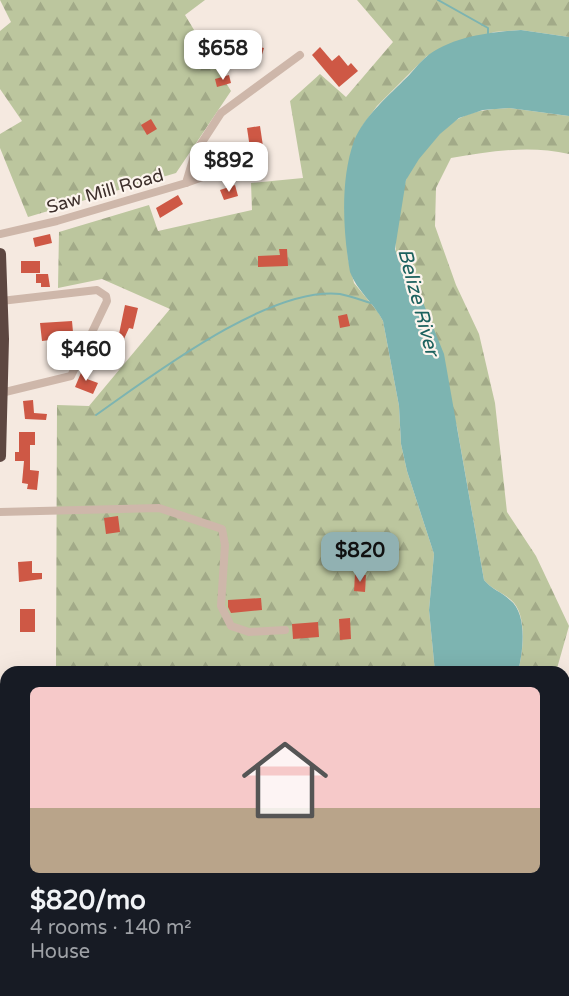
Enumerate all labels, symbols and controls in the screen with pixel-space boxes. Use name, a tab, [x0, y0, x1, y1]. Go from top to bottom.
pin: $658	[187, 30, 259, 81]
text: $658	[198, 37, 248, 61]
pin: $892	[193, 142, 265, 193]
text: $892	[204, 149, 254, 173]
street label: Saw Mill Road	[44, 164, 166, 218]
water label: Belize River	[392, 246, 444, 361]
pin: $460	[50, 331, 122, 382]
text: $460	[61, 338, 111, 362]
pin: $820	[324, 532, 396, 583]
text: $820	[335, 539, 385, 563]
icon: home	[231, 726, 339, 834]
text: $820/mo	[30, 885, 146, 916]
text: 4 rooms · 140 m²	[30, 916, 192, 940]
text: House	[30, 940, 90, 964]

